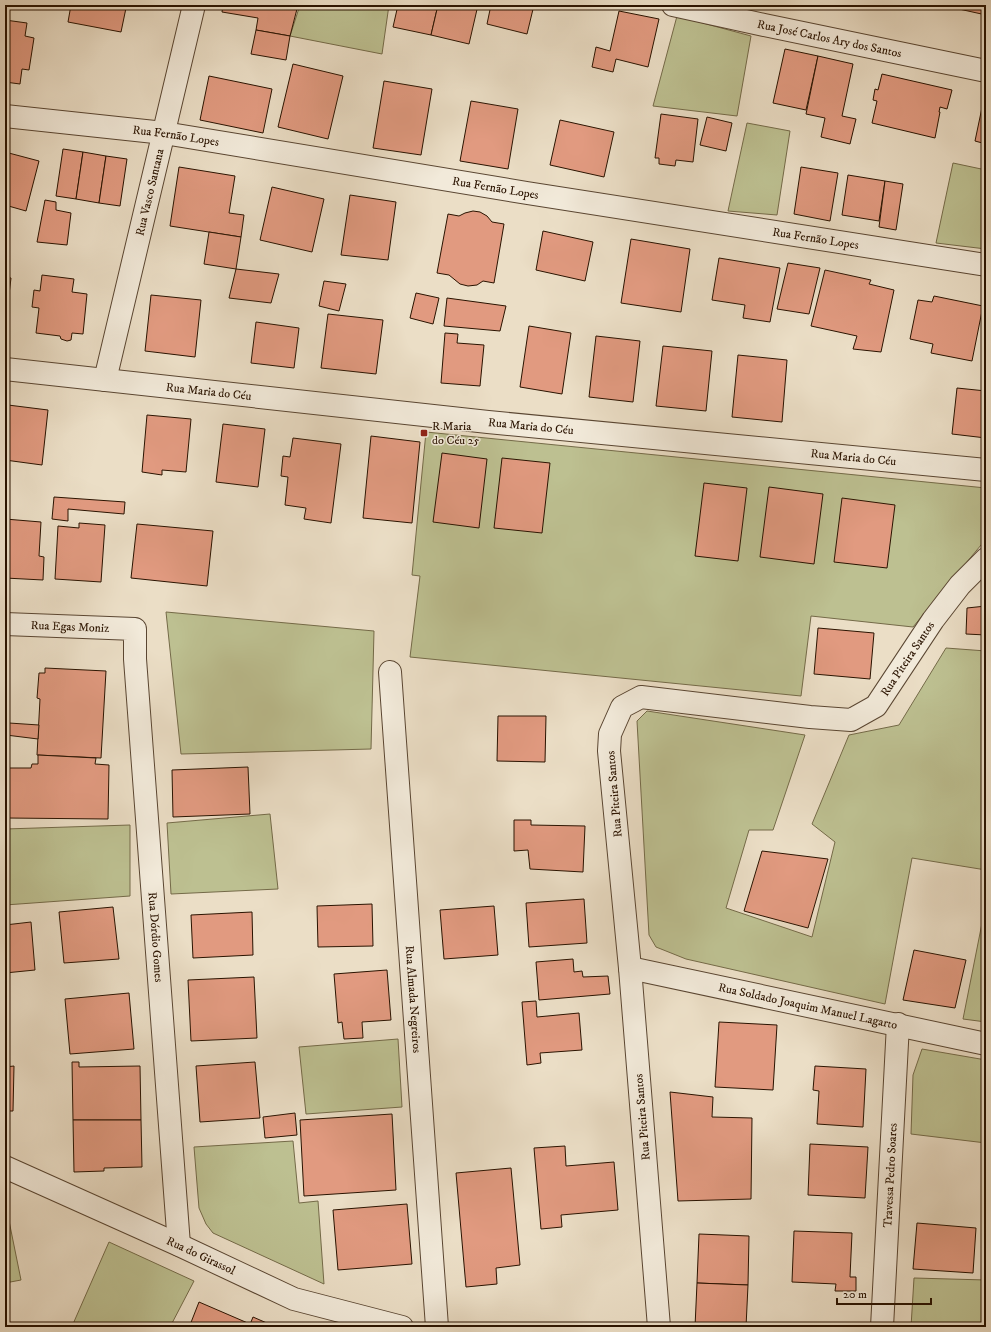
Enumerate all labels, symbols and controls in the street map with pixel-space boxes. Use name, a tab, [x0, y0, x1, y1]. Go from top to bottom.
street label: Rua José Carlos Ary dos Santos	[756, 17, 903, 61]
street label: Rua Fernão Lopes	[132, 123, 220, 150]
street label: Rua Vasco Santana	[132, 146, 168, 237]
street label: Rua Fernão Lopes	[451, 174, 540, 203]
street label: Rua Fernão Lopes	[771, 225, 860, 253]
street label: Rua Maria do Céu	[165, 380, 252, 404]
street label: Rua Maria do Céu	[487, 415, 575, 438]
place label: R Maria do Céu 25	[432, 419, 480, 448]
marker: R Maria do Céu 25	[419, 428, 429, 438]
street label: Rua Maria do Céu	[810, 446, 897, 469]
street label: Rua Egas Moniz	[30, 618, 110, 636]
street label: Rua Piteira Santos	[878, 619, 938, 699]
street label: Rua Piteira Santos	[603, 750, 626, 838]
street label: Rua Dórdio Gomes	[145, 892, 166, 983]
street label: Rua Almada Negreiros	[402, 945, 424, 1054]
street label: Rua Soldado Joaquim Manuel Lagarto	[717, 980, 899, 1033]
street label: Rua Piteira Santos	[631, 1073, 654, 1161]
street label: Travessa Pedro Soares	[880, 1123, 901, 1228]
street label: Rua do Girassol	[164, 1233, 238, 1279]
scale bar	[837, 1280, 931, 1306]
text: 20 m	[843, 1287, 867, 1302]

